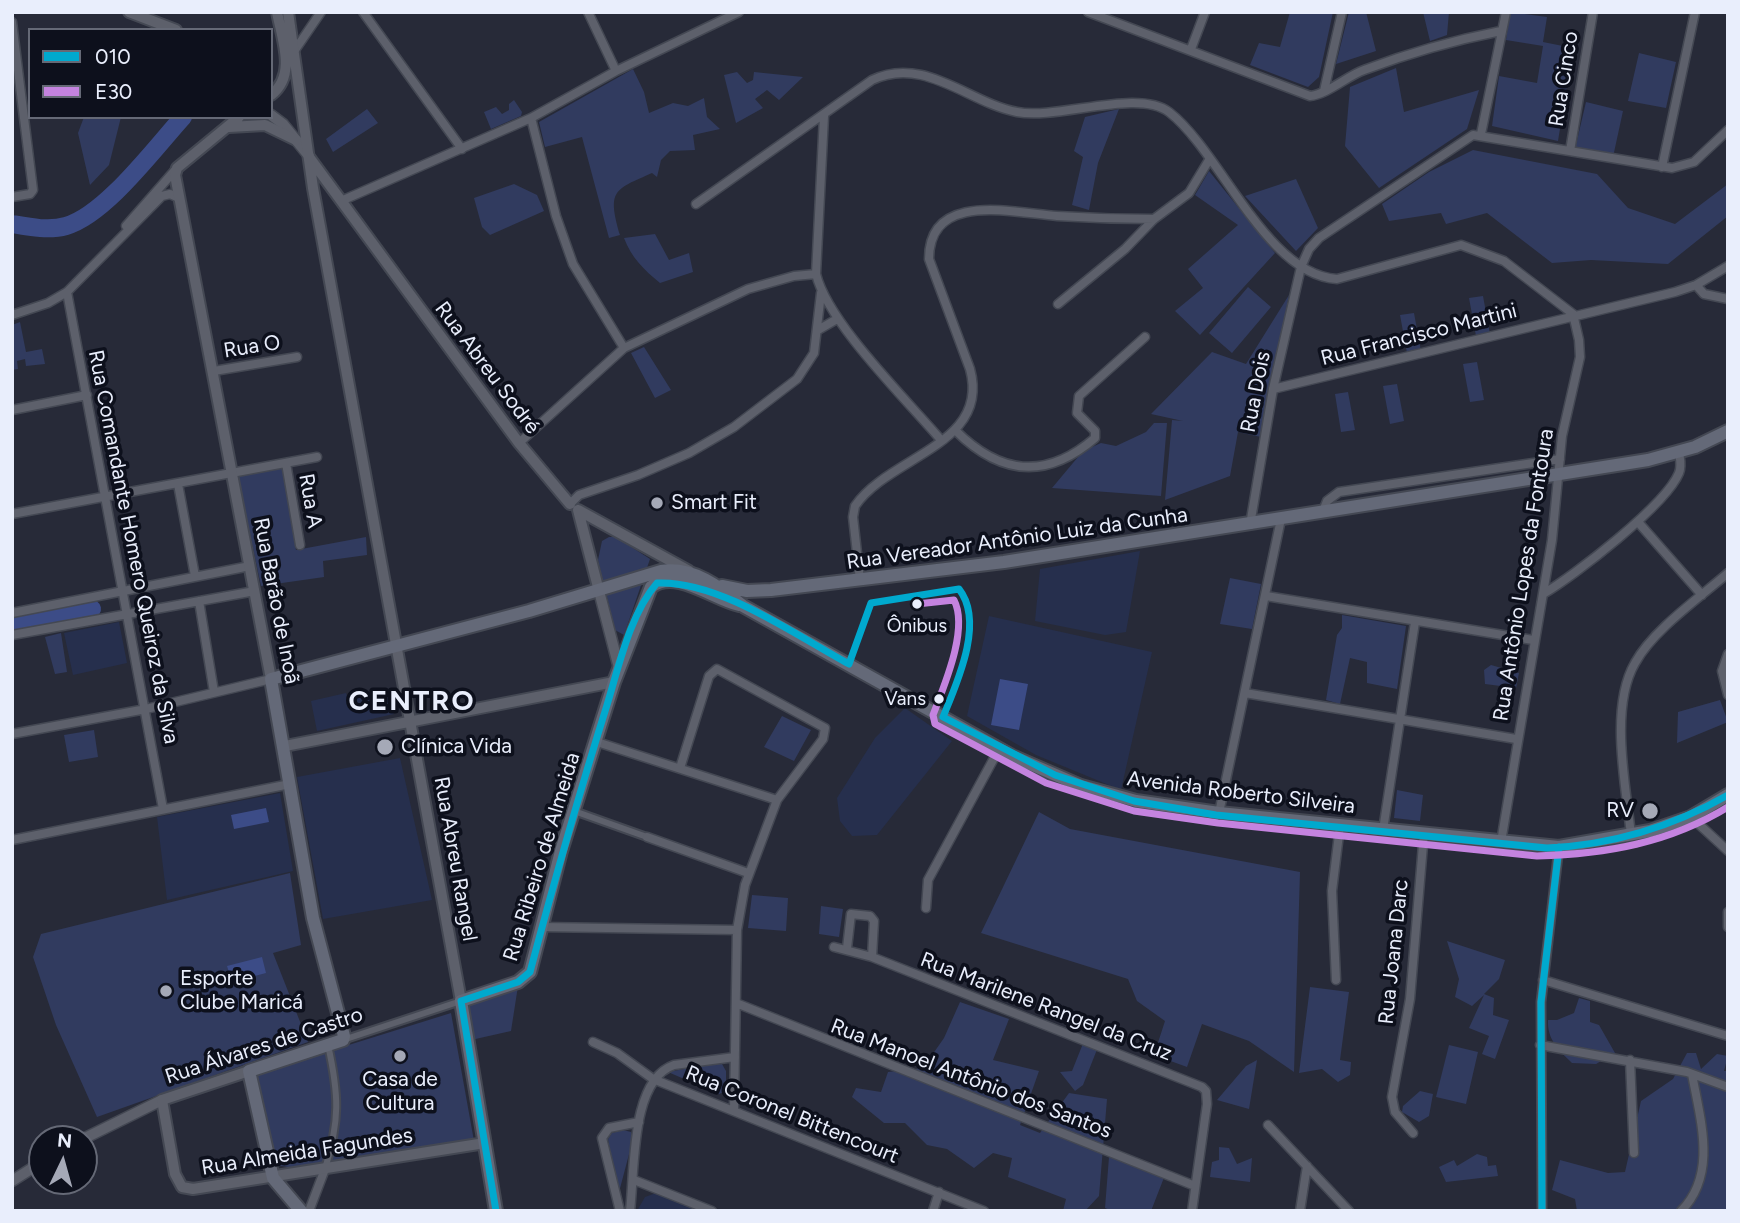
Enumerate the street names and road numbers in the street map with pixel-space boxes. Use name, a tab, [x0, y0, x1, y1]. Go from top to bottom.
street label: Rua Cinco	[1544, 30, 1584, 128]
street label: Rua Abreu Sodré	[429, 297, 545, 439]
street label: Rua Francisco Martini	[1318, 298, 1520, 372]
street label: Rua O	[222, 330, 282, 364]
street label: Rua Comandante Homero Queiroz da Silva	[82, 348, 184, 746]
street label: Rua Dois	[1236, 349, 1276, 435]
street label: Rua Antônio Lopes da Fontoura	[1488, 427, 1560, 723]
street label: Rua A	[293, 472, 327, 530]
street label: Rua Vereador Antônio Luiz da Cunha	[845, 503, 1189, 575]
street label: Rua Barão de Inoã	[248, 516, 304, 686]
street label: Rua Ribeiro de Almeida	[498, 750, 586, 964]
street label: Avenida Roberto Silveira	[1126, 767, 1356, 819]
street label: Rua Abreu Rangel	[428, 775, 482, 943]
street label: Rua Joana Darc	[1374, 878, 1414, 1026]
street label: Rua Marilene Rangel da Cruz	[917, 947, 1175, 1067]
street label: Rua Álvares de Castro	[162, 1002, 366, 1090]
street label: Rua Manoel Antônio dos Santos	[827, 1014, 1115, 1144]
street label: Rua Coronel Bittencourt	[682, 1061, 902, 1169]
street label: Rua Almeida Fagundes	[200, 1123, 414, 1181]

